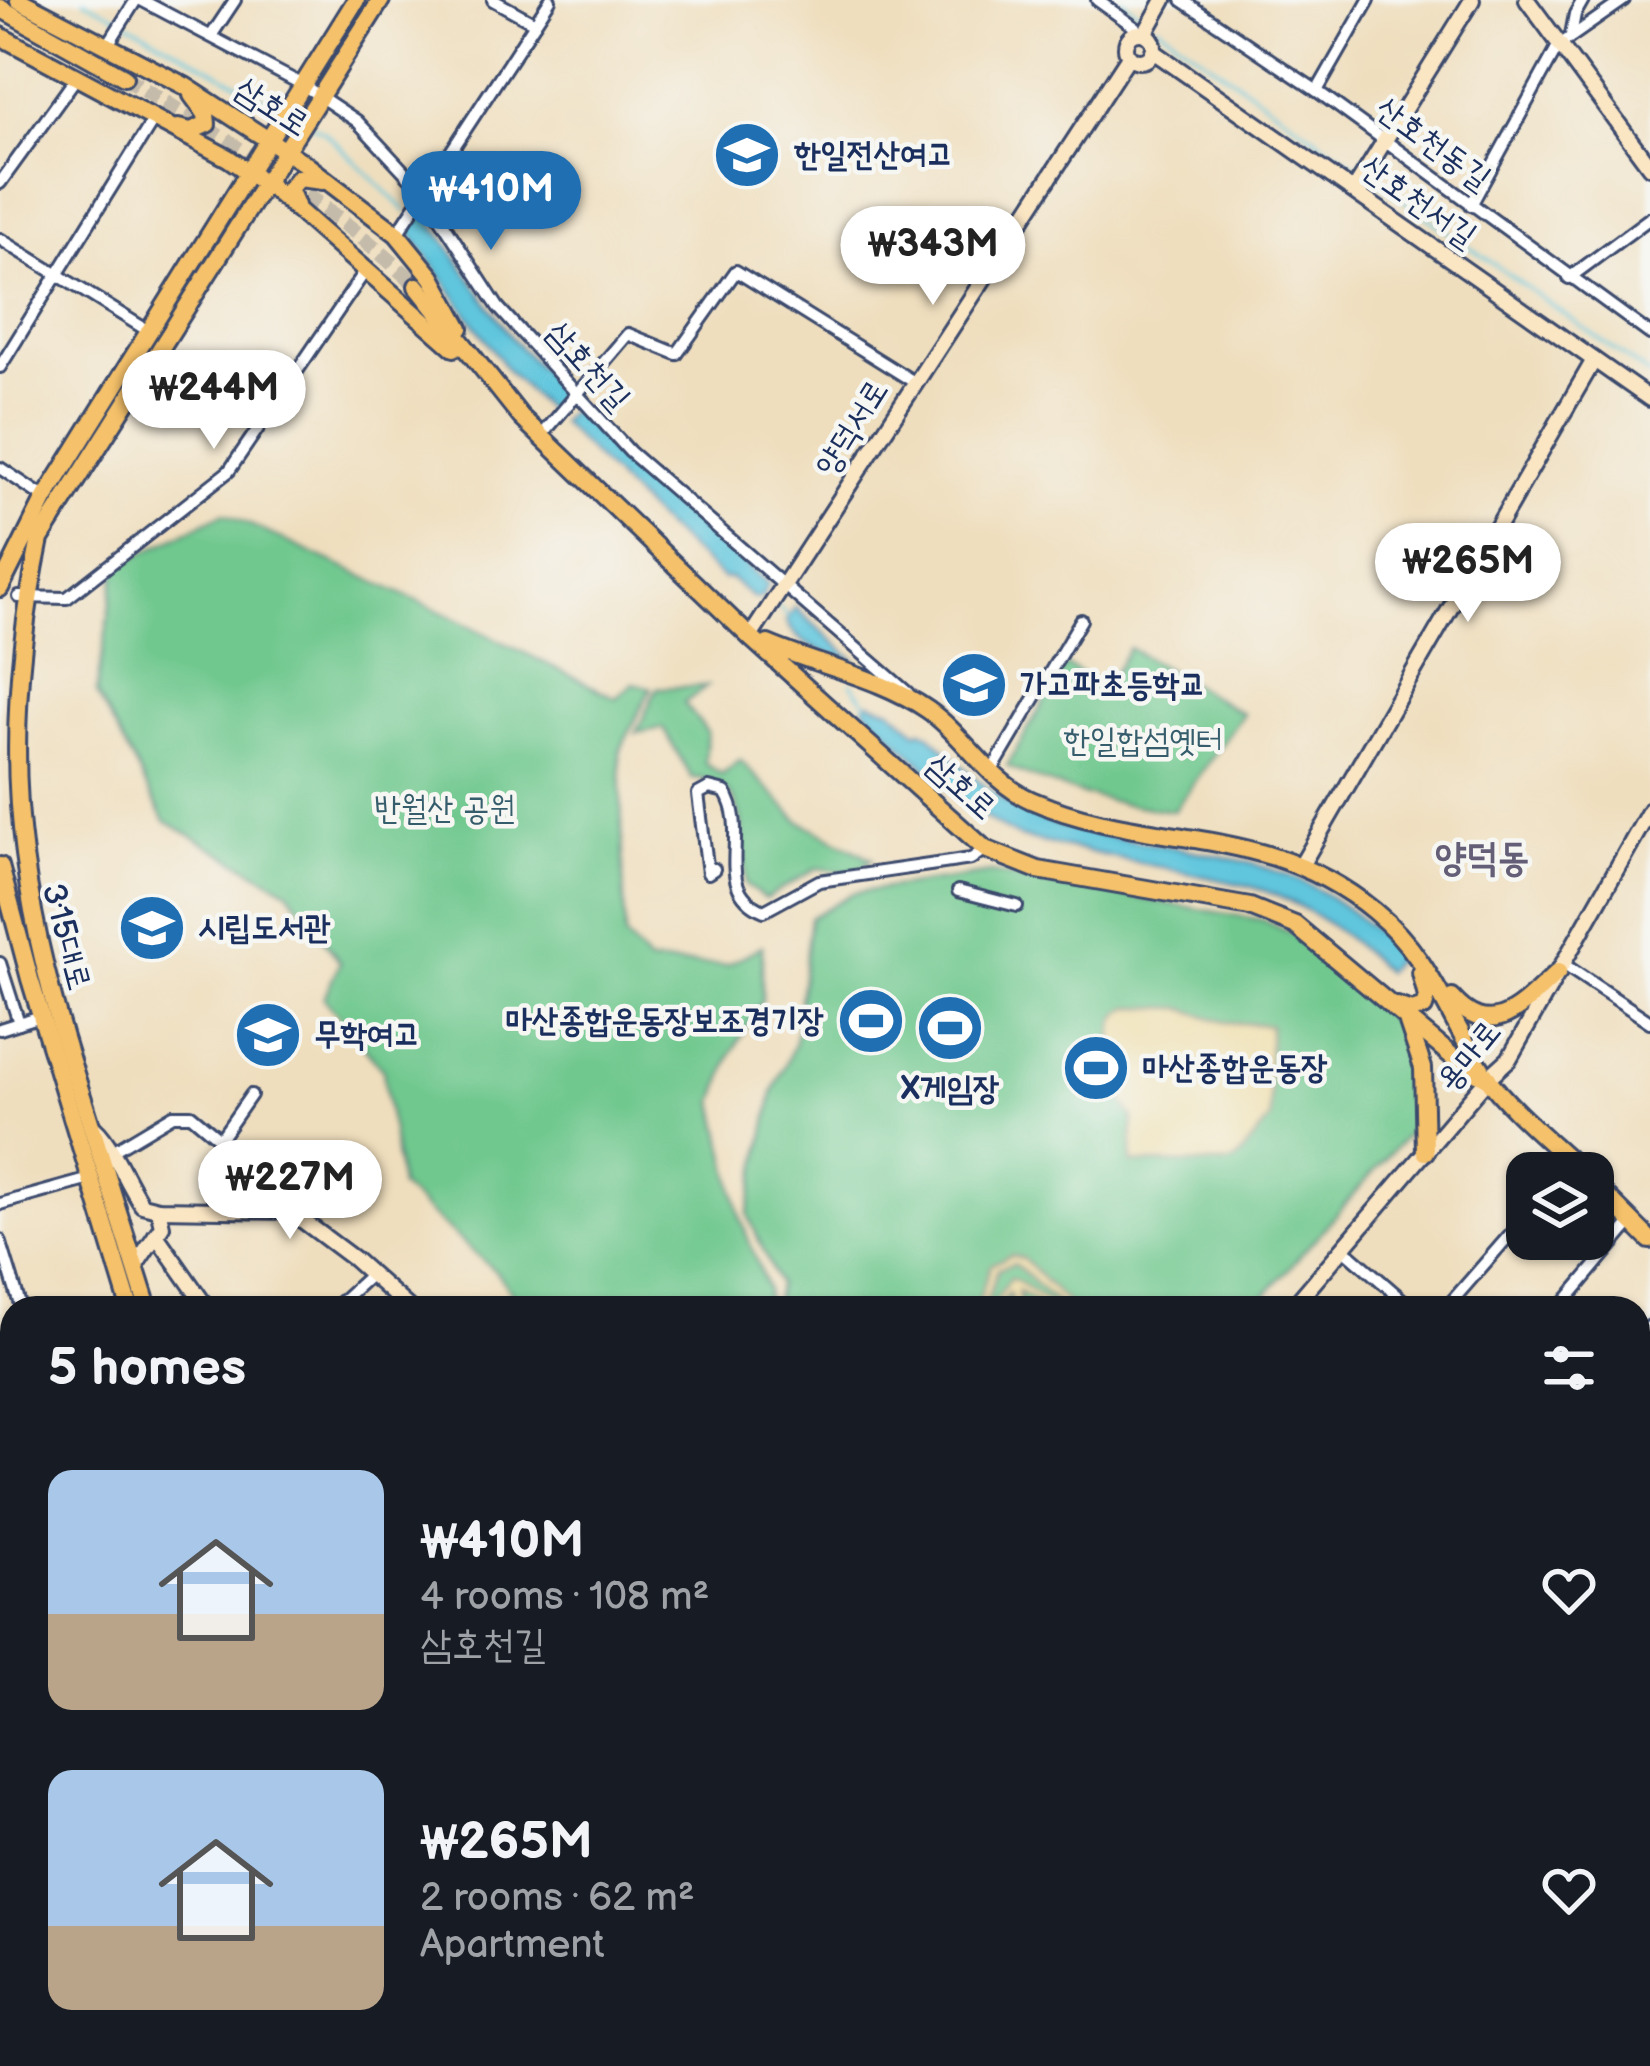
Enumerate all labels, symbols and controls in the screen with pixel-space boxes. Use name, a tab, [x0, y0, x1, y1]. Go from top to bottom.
street label: 삼호로	[228, 69, 316, 145]
street label: 산호천동길	[1368, 89, 1498, 199]
school or university icon: 한일전산여고	[712, 120, 782, 190]
place label: 한일전산여고	[793, 135, 953, 175]
street label: 산호천서길	[1352, 148, 1484, 256]
pin: ₩410M	[407, 151, 575, 253]
text: ₩410M	[428, 166, 554, 213]
pin: ₩343M	[849, 206, 1017, 308]
text: ₩343M	[867, 221, 999, 268]
street label: 삼호천길	[538, 313, 638, 419]
pin: ₩244M	[130, 350, 298, 452]
text: ₩244M	[149, 365, 279, 412]
street label: 양덕서로	[807, 372, 897, 484]
pin: ₩265M	[1384, 523, 1552, 625]
text: ₩265M	[1402, 538, 1534, 585]
school or university icon: 가고파초등학교	[939, 650, 1009, 720]
place label: 가고파초등학교	[1020, 665, 1206, 705]
park label: 한일합섬옛터	[1063, 721, 1223, 761]
street label: 삼호로	[918, 745, 1004, 829]
park label: 반월산 공원	[374, 789, 516, 829]
district label: 양덕동	[1435, 835, 1529, 882]
street label: 3·15대로	[33, 879, 99, 995]
school or university icon: 시립도서관	[117, 893, 187, 963]
place label: 시립도서관	[198, 908, 331, 948]
sports icon: 마산종합운동장보조경기장	[836, 986, 906, 1056]
sports icon: X게임장	[915, 993, 985, 1063]
school or university icon: 무학여고	[233, 1000, 303, 1070]
place label: 마산종합운동장보조경기장	[505, 1001, 824, 1041]
street label: 용마로	[1428, 1012, 1510, 1100]
place label: 무학여고	[314, 1015, 420, 1055]
sports icon: 마산종합운동장	[1061, 1033, 1131, 1103]
place label: 마산종합운동장	[1142, 1048, 1328, 1088]
place label: X게임장	[900, 1069, 1000, 1109]
pin: ₩227M	[206, 1140, 374, 1242]
map controls	[1506, 1152, 1614, 1260]
button: layers	[1506, 1152, 1614, 1260]
text: ₩227M	[225, 1155, 355, 1202]
icon: filters	[1536, 1335, 1602, 1401]
text: 5 homes	[48, 1338, 246, 1399]
text: ₩410M	[420, 1511, 584, 1572]
icon: home	[144, 1518, 288, 1662]
icon: heart	[1536, 1557, 1602, 1623]
text: 4 rooms · 108 m²	[420, 1574, 709, 1621]
text: 삼호천길	[420, 1622, 546, 1669]
text: ₩265M	[420, 1812, 593, 1873]
icon: home	[144, 1818, 288, 1962]
icon: heart	[1536, 1857, 1602, 1923]
text: 2 rooms · 62 m²	[420, 1875, 695, 1922]
text: Apartment	[420, 1922, 604, 1969]

